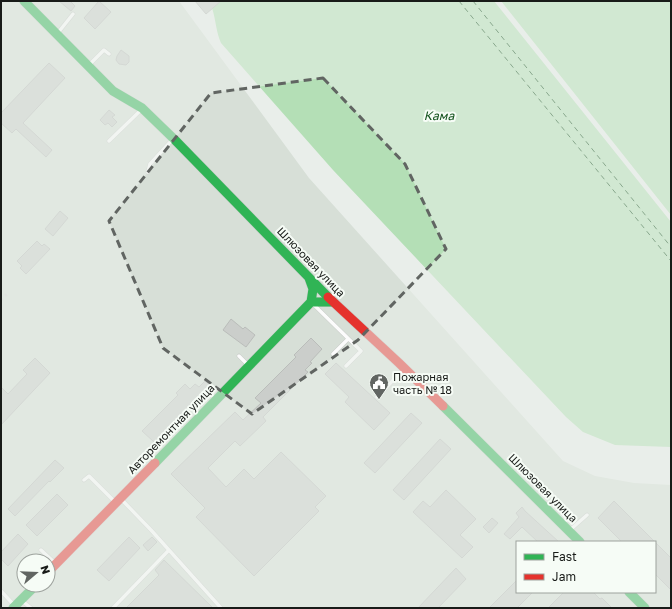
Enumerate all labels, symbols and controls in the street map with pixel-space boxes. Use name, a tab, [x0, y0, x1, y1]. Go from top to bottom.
water label: Кама	[424, 108, 455, 123]
street label: Шлюзовая улица	[275, 224, 348, 299]
place label: Пожарная часть № 18	[393, 370, 452, 396]
public building icon: Пожарная часть № 18	[368, 372, 390, 400]
street label: Авторемонтная улица	[125, 381, 217, 476]
street label: Шлюзовая улица	[506, 451, 580, 525]
legend	[516, 541, 656, 593]
text: Fast	[552, 549, 577, 564]
north arrow	[16, 553, 56, 593]
text: N	[38, 564, 53, 576]
text: Jam	[552, 569, 576, 584]

